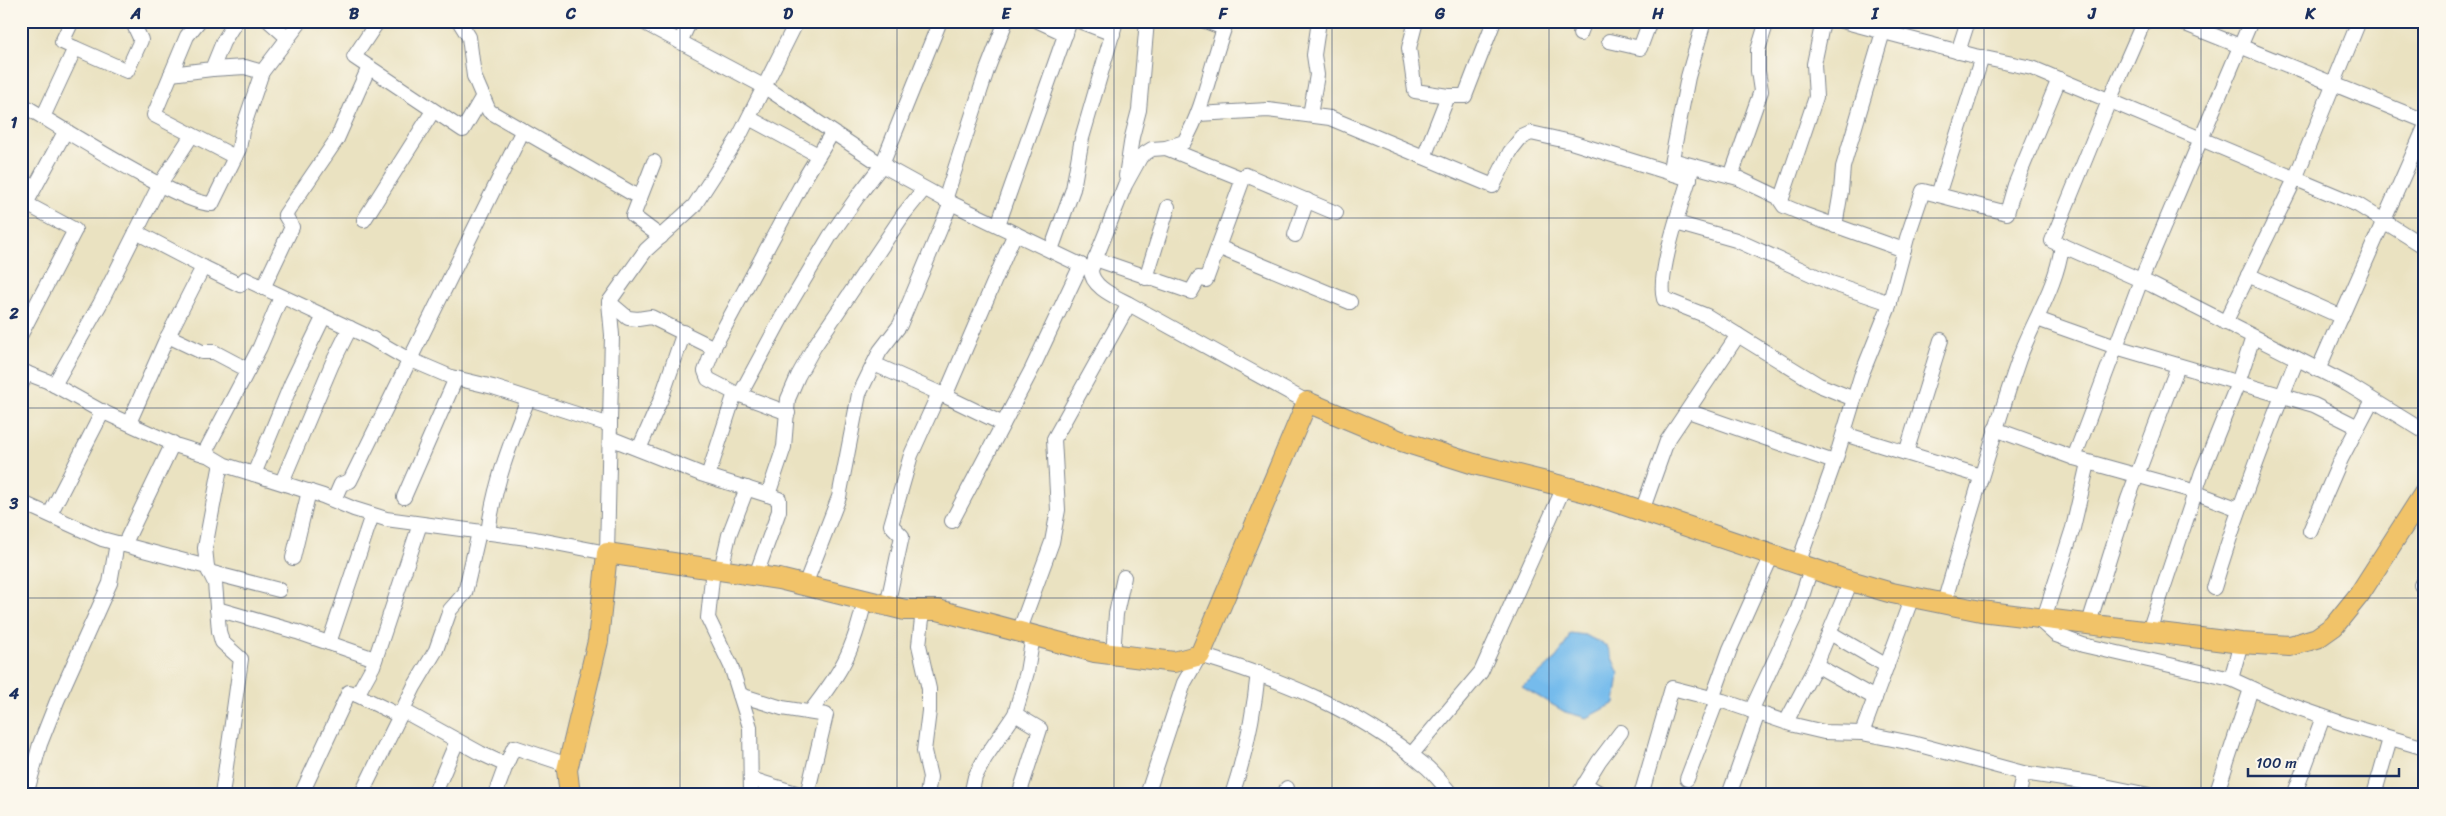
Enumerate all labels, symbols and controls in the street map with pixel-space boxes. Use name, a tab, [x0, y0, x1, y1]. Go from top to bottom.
text: A	[130, 0, 141, 28]
text: B	[349, 0, 360, 28]
text: C	[565, 0, 577, 28]
text: D	[783, 0, 793, 28]
text: E	[1002, 0, 1012, 28]
text: F	[1218, 0, 1229, 28]
text: G	[1434, 0, 1446, 28]
text: H	[1651, 0, 1664, 28]
text: I	[1871, 0, 1880, 28]
text: J	[2087, 0, 2097, 28]
text: K	[2304, 0, 2316, 28]
text: 1	[11, 108, 18, 137]
text: 2	[8, 299, 19, 328]
text: 3	[9, 489, 19, 518]
text: 4	[8, 679, 19, 708]
scale bar	[2248, 746, 2400, 778]
text: 100 m	[2256, 750, 2297, 776]

